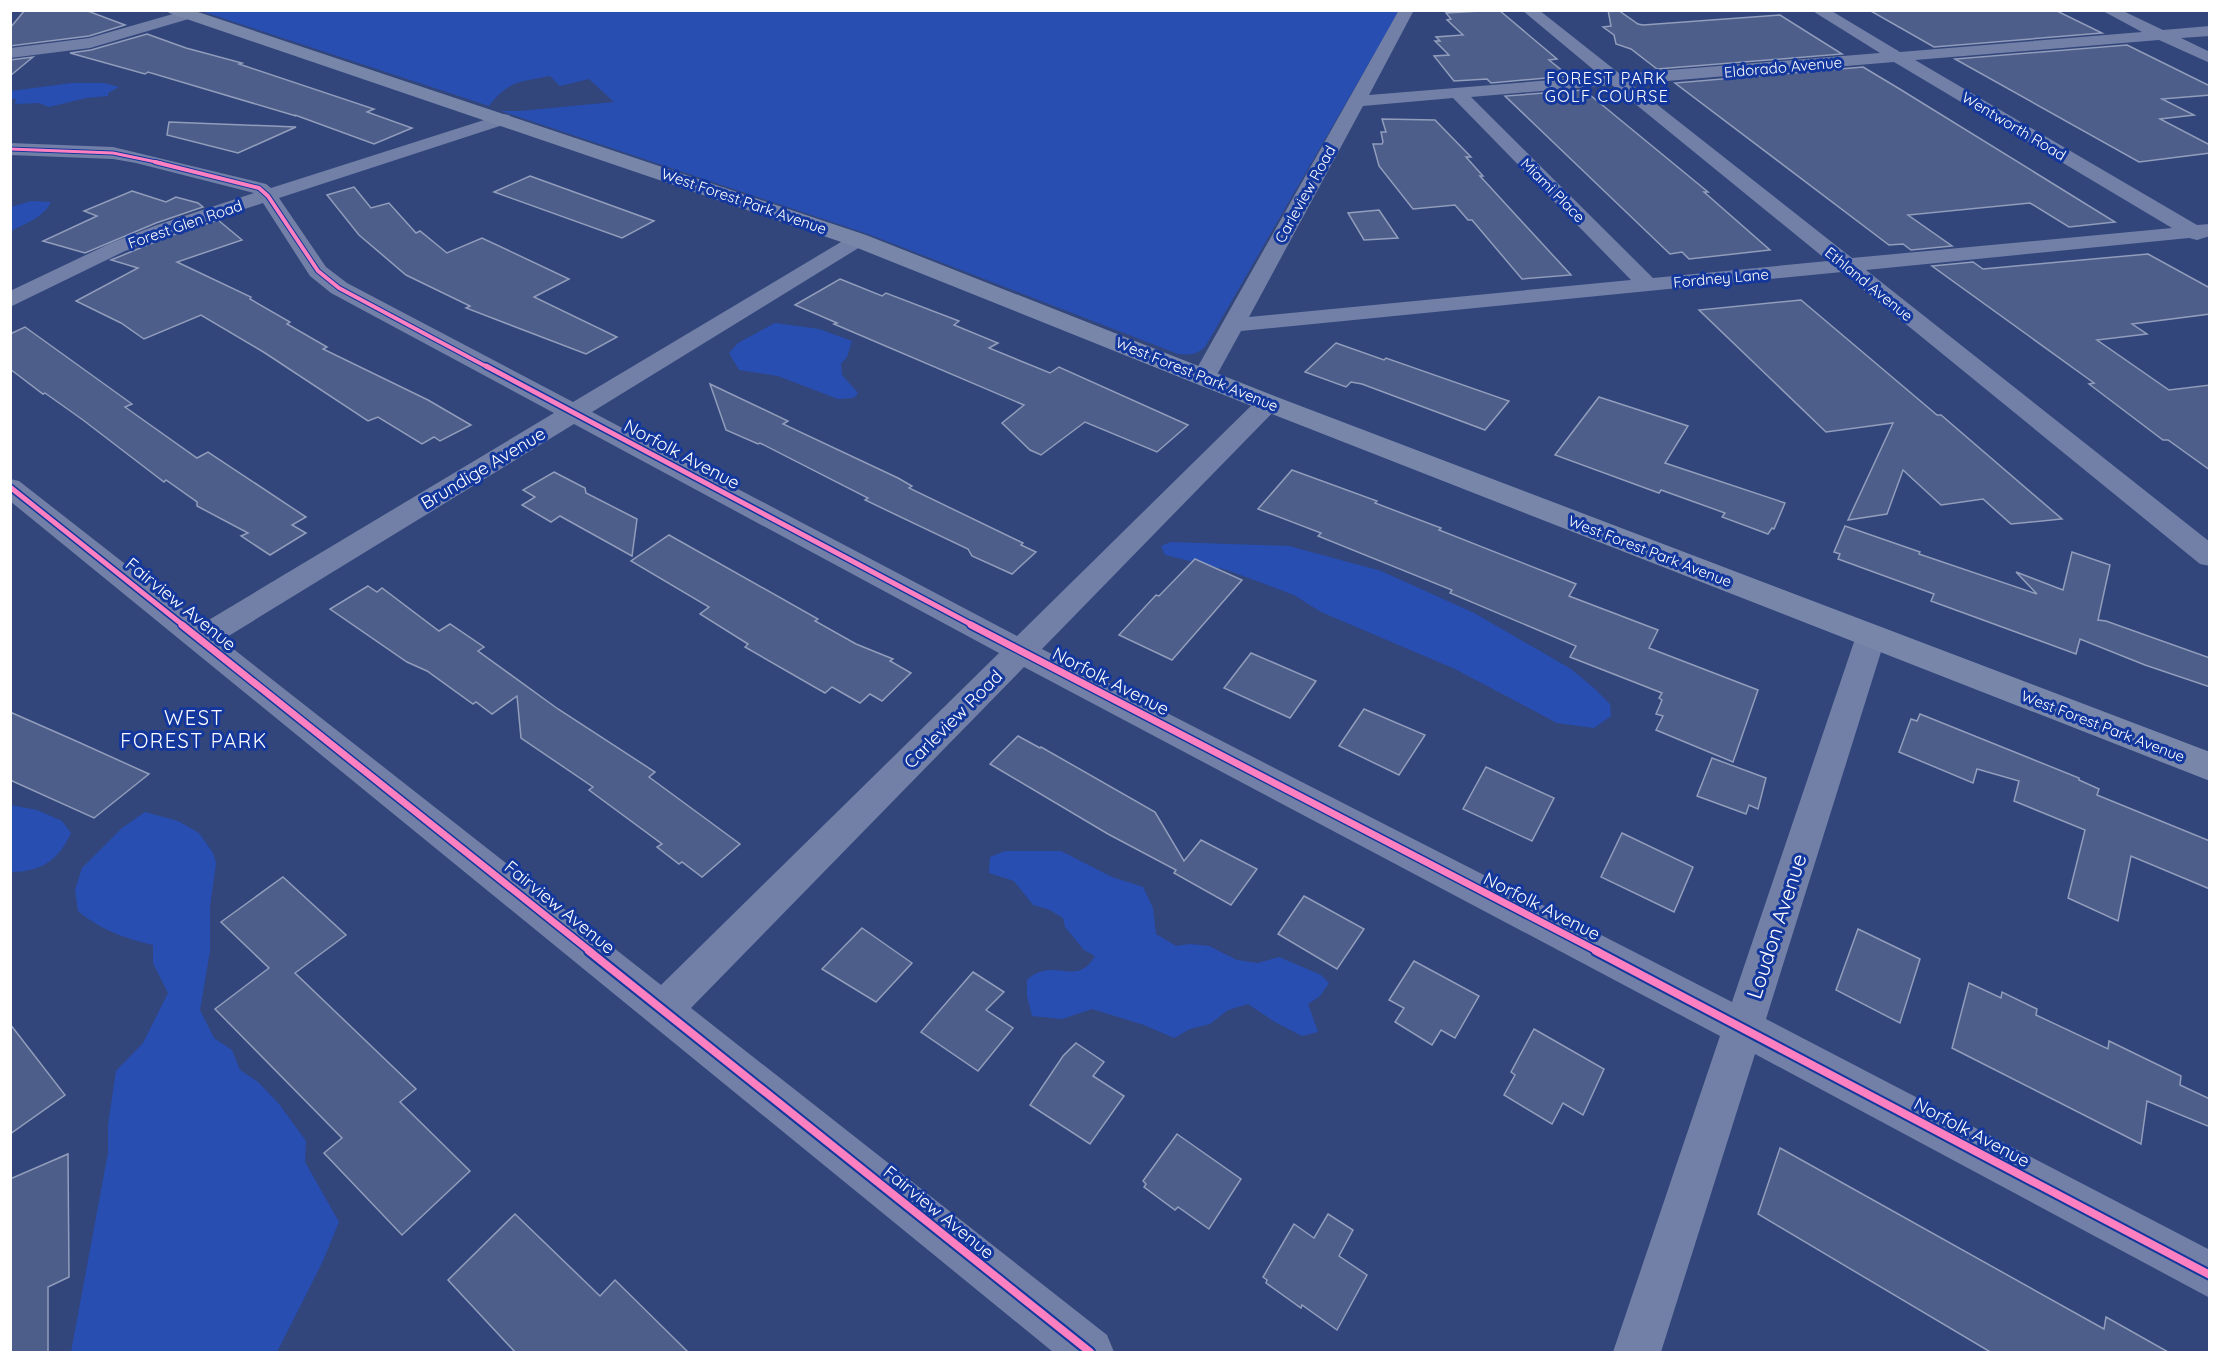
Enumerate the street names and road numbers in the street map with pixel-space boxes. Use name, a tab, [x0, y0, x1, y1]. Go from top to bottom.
street label: Eldorado Avenue	[1723, 52, 1843, 82]
street label: Wentworth Road	[1958, 87, 2070, 165]
street label: Carleview Road	[1270, 142, 1340, 246]
street label: Miami Place	[1517, 154, 1589, 226]
street label: West Forest Park Avenue	[659, 164, 829, 238]
street label: Forest Glen Road	[125, 196, 245, 252]
street label: Ethland Avenue	[1821, 243, 1917, 325]
street label: Fordney Lane	[1672, 264, 1770, 292]
street label: West Forest Park Avenue	[1113, 333, 1281, 415]
street label: Norfolk Avenue	[620, 414, 744, 494]
street label: Brundige Avenue	[416, 422, 550, 514]
street label: West Forest Park Avenue	[1566, 511, 1734, 591]
street label: Fairview Avenue	[121, 552, 241, 656]
street label: Norfolk Avenue	[1049, 642, 1173, 720]
street label: Carleview Road	[899, 665, 1007, 773]
street label: West Forest Park Avenue	[2019, 686, 2187, 766]
street label: Loudon Avenue	[1740, 850, 1812, 1002]
street label: Fairview Avenue	[500, 855, 620, 959]
street label: Norfolk Avenue	[1480, 867, 1604, 945]
street label: Norfolk Avenue	[1910, 1092, 2034, 1172]
street label: Fairview Avenue	[879, 1160, 999, 1264]

